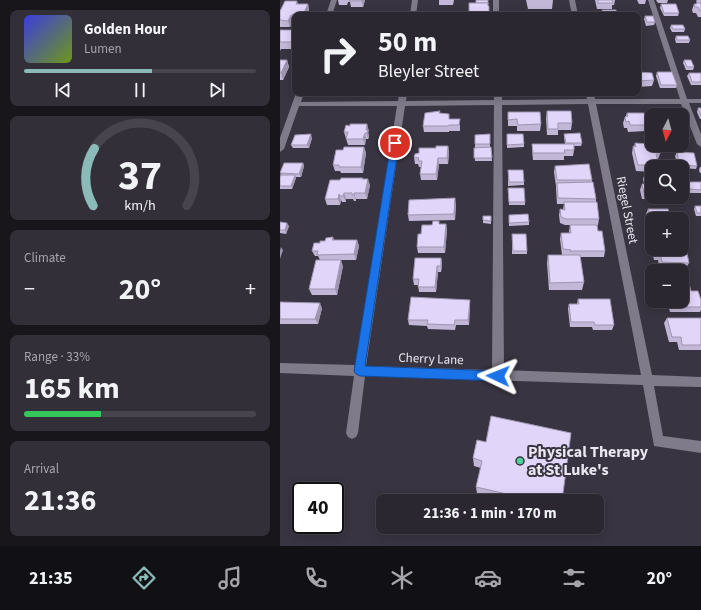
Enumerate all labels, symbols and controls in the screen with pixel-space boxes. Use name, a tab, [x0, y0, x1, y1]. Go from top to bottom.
text: Golden Hour	[84, 19, 167, 40]
text: 50 m	[378, 22, 437, 62]
icon: right	[312, 28, 364, 80]
text: Lumen	[84, 40, 122, 58]
text: Bleyler Street	[378, 59, 479, 84]
icon: previous	[52, 79, 74, 101]
icon: pause	[129, 79, 151, 101]
icon: next	[206, 79, 228, 101]
north arrow	[645, 108, 689, 152]
map controls	[645, 108, 689, 308]
pin	[378, 126, 412, 160]
icon: arrive	[384, 132, 406, 154]
text: 37	[118, 145, 162, 205]
button: search	[645, 160, 689, 204]
street label: Riegel Street	[612, 175, 642, 246]
text: km/h	[124, 194, 156, 215]
button: +	[645, 212, 689, 256]
text: Climate	[24, 249, 66, 267]
button: −	[645, 264, 689, 308]
text: 20°	[119, 268, 161, 311]
text: −	[24, 273, 35, 305]
text: +	[245, 273, 256, 305]
text: Range · 33%	[24, 348, 90, 366]
street label: Cherry Lane	[398, 349, 464, 369]
position arrow	[477, 355, 519, 397]
text: 165 km	[24, 367, 120, 410]
place label: Physical Therapy at St Luke's	[528, 441, 649, 481]
marker: Physical Therapy at St Luke's	[515, 456, 525, 466]
text: Arrival	[24, 460, 59, 478]
text: 21:36	[24, 479, 96, 522]
speed limit sign: 40	[292, 482, 344, 534]
text: 21:36 · 1 min · 170 m	[423, 503, 557, 524]
icon: directions	[130, 564, 158, 592]
icon: music	[216, 564, 244, 592]
icon: phone	[302, 564, 330, 592]
icon: climate	[388, 564, 416, 592]
icon: car	[474, 564, 502, 592]
icon: filters	[560, 564, 588, 592]
text: 21:35	[29, 566, 72, 591]
text: 20°	[646, 566, 672, 591]

